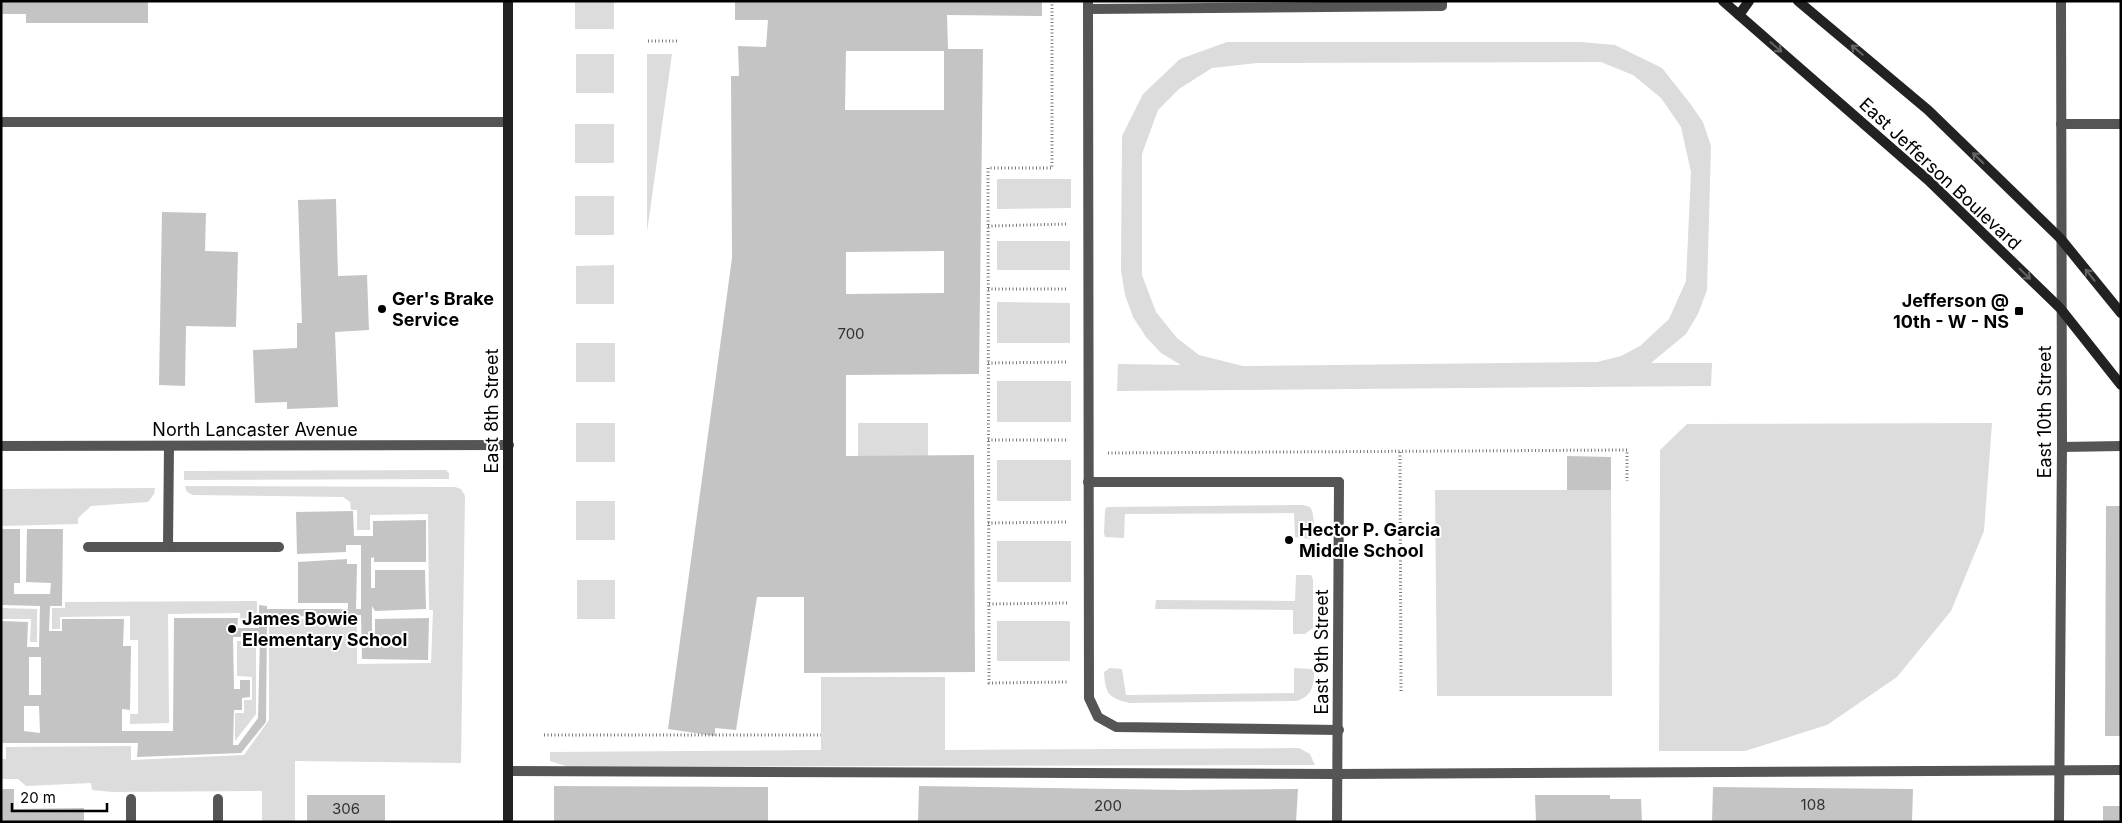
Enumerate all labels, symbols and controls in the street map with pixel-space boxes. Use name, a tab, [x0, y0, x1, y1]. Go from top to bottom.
one-way arrow	[1769, 41, 1782, 53]
one-way arrow	[1850, 45, 1863, 56]
street label: East Jefferson Boulevard	[1855, 93, 2025, 254]
one-way arrow	[1972, 152, 1984, 164]
one-way arrow	[2019, 268, 2031, 280]
one-way arrow	[2085, 269, 2096, 282]
place label: Ger's Brake Service	[392, 288, 494, 330]
place label: Jefferson @ 10th - W - NS	[1893, 290, 2009, 332]
marker: Ger's Brake Service	[376, 303, 388, 315]
marker: Jefferson @ 10th - W - NS	[2013, 305, 2025, 317]
house number: 700	[837, 324, 865, 343]
street label: East 10th Street	[2034, 346, 2055, 478]
street label: East 8th Street	[481, 348, 502, 473]
street label: North Lancaster Avenue	[152, 419, 358, 440]
place label: Hector P. Garcia Middle School	[1299, 519, 1440, 561]
marker: Hector P. Garcia Middle School	[1283, 534, 1295, 546]
street label: East 9th Street	[1311, 589, 1332, 715]
place label: James Bowie Elementary School	[242, 608, 407, 650]
marker: James Bowie Elementary School	[226, 623, 238, 635]
scale bar	[12, 780, 108, 812]
text: 20 m	[20, 788, 56, 807]
house number: 108	[1801, 795, 1825, 814]
house number: 200	[1094, 796, 1122, 815]
house number: 306	[332, 799, 360, 818]

